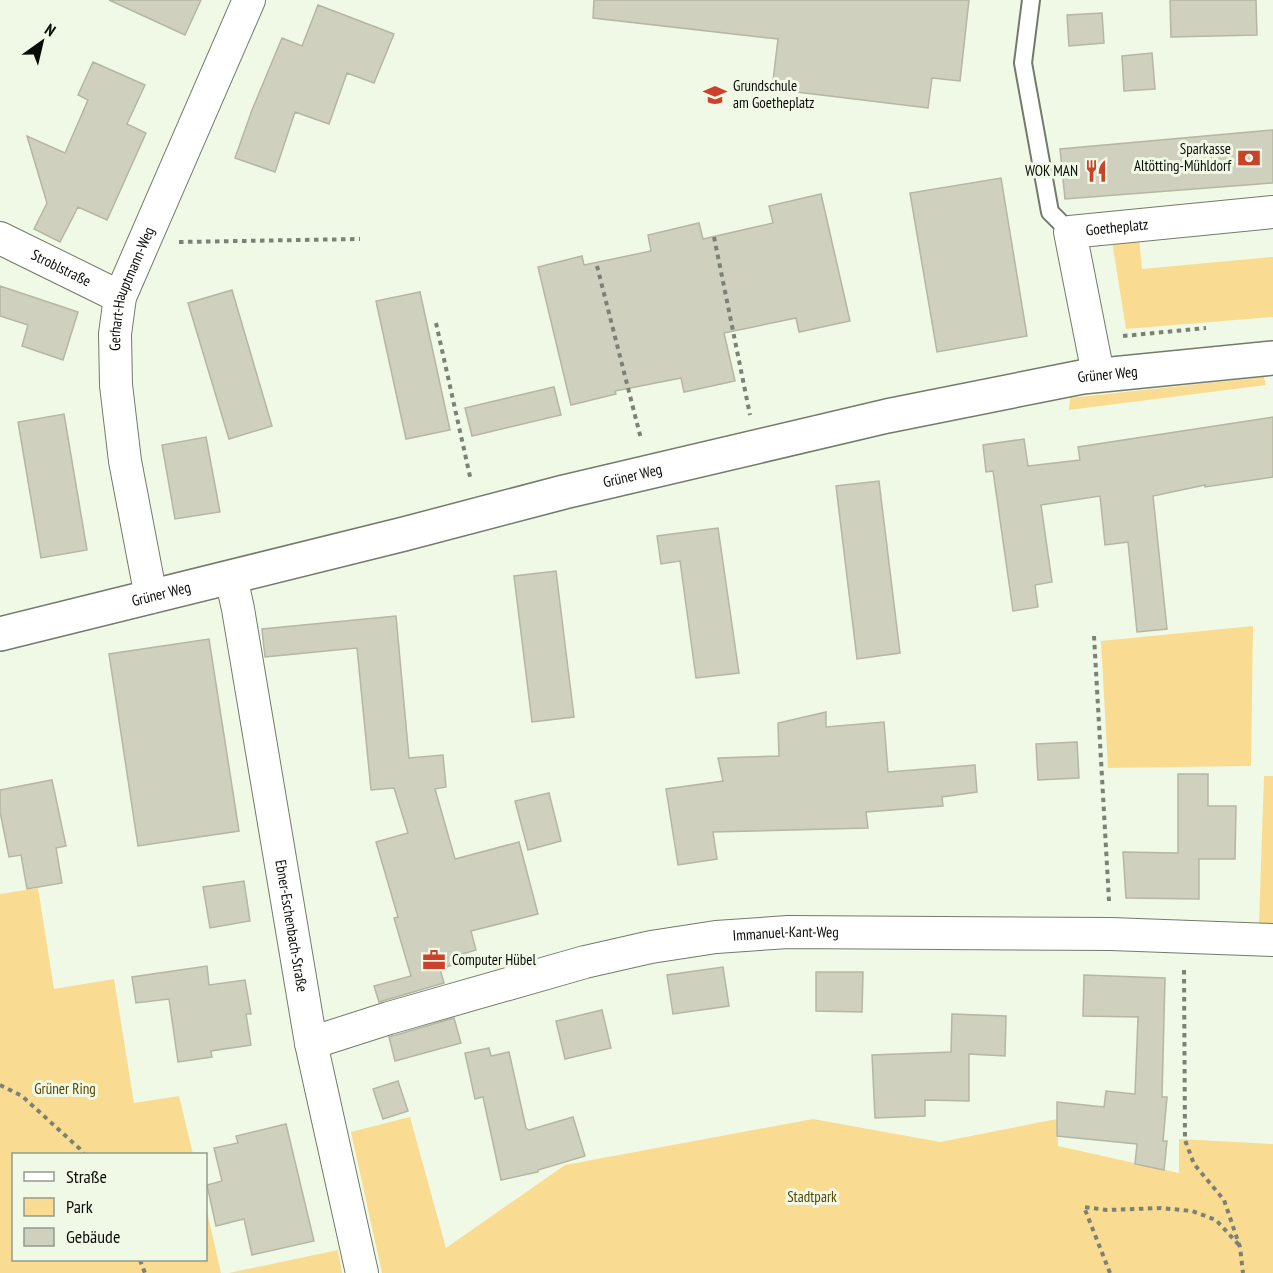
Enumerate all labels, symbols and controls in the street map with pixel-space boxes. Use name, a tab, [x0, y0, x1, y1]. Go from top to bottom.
north arrow	[12, 12, 72, 72]
text: N	[41, 19, 60, 40]
place label: Grundschule am Goetheplatz	[733, 76, 814, 112]
school or university icon: Grundschule am Goetheplatz	[702, 82, 728, 108]
place label: Sparkasse Altötting-Mühldorf	[1134, 139, 1232, 175]
bank icon: Sparkasse Altötting-Mühldorf	[1236, 145, 1262, 171]
restaurant icon: WOK MAN	[1083, 158, 1109, 184]
place label: WOK MAN	[1025, 161, 1078, 180]
street label: Goetheplatz	[1085, 214, 1149, 239]
street label: Gerhart-Hauptmann-Weg	[105, 224, 158, 351]
street label: Stroblstraße	[28, 245, 94, 290]
street label: Grüner Weg	[1076, 362, 1138, 387]
street label: Grüner Weg	[601, 459, 664, 492]
street label: Grüner Weg	[130, 577, 192, 610]
street label: Ebner-Eschenbach-Straße	[271, 858, 312, 993]
street label: Immanuel-Kant-Weg	[732, 922, 839, 945]
office icon: Computer Hübel	[421, 947, 447, 973]
place label: Computer Hübel	[452, 950, 536, 969]
park label: Grüner Ring	[34, 1079, 96, 1098]
legend	[12, 1153, 207, 1261]
text: Straße	[66, 1165, 107, 1188]
park label: Stadtpark	[787, 1187, 837, 1206]
text: Park	[66, 1195, 93, 1218]
text: Gebäude	[66, 1225, 120, 1248]

